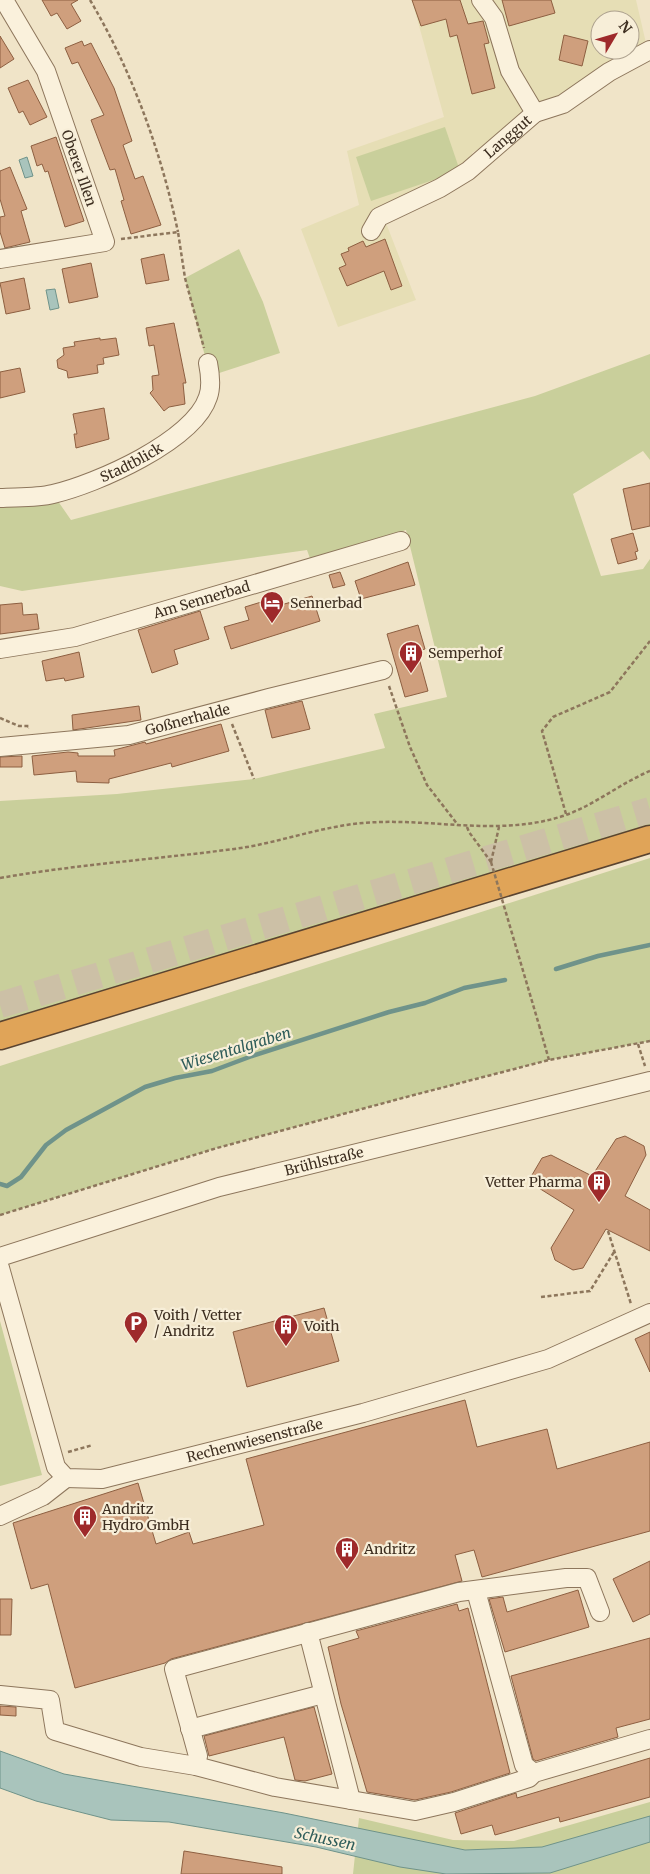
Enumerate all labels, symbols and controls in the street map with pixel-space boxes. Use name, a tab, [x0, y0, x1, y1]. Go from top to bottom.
north arrow	[590, 10, 640, 60]
text: N	[615, 17, 636, 37]
street label: Langgut	[480, 111, 536, 162]
street label: Oberer Illen	[58, 127, 100, 209]
street label: Stadtblick	[97, 439, 166, 486]
street label: Am Sennerbad	[150, 577, 252, 623]
hotel icon: Sennerbad	[259, 590, 285, 624]
place label: Sennerbad	[290, 594, 363, 612]
building icon: Semperhof	[398, 640, 424, 674]
place label: Semperhof	[428, 644, 503, 662]
street label: Goßnerhalde	[143, 700, 232, 739]
water label: Wiesentalgraben	[179, 1023, 293, 1074]
street label: Brühlstraße	[283, 1143, 365, 1180]
building icon: Vetter Pharma	[586, 1169, 612, 1203]
place label: Vetter Pharma	[484, 1173, 582, 1191]
place label: Voith / Vetter / Andritz	[153, 1306, 242, 1340]
parking icon: Voith / Vetter / Andritz	[123, 1310, 149, 1344]
building icon: Voith	[273, 1313, 299, 1347]
place label: Voith	[303, 1317, 340, 1335]
street label: Rechenwiesenstraße	[185, 1415, 325, 1466]
place label: Andritz Hydro GmbH	[101, 1500, 190, 1534]
building icon: Andritz Hydro GmbH	[72, 1504, 98, 1538]
building icon: Andritz	[334, 1536, 360, 1570]
place label: Andritz	[363, 1540, 416, 1558]
water label: Schussen	[293, 1823, 357, 1854]

